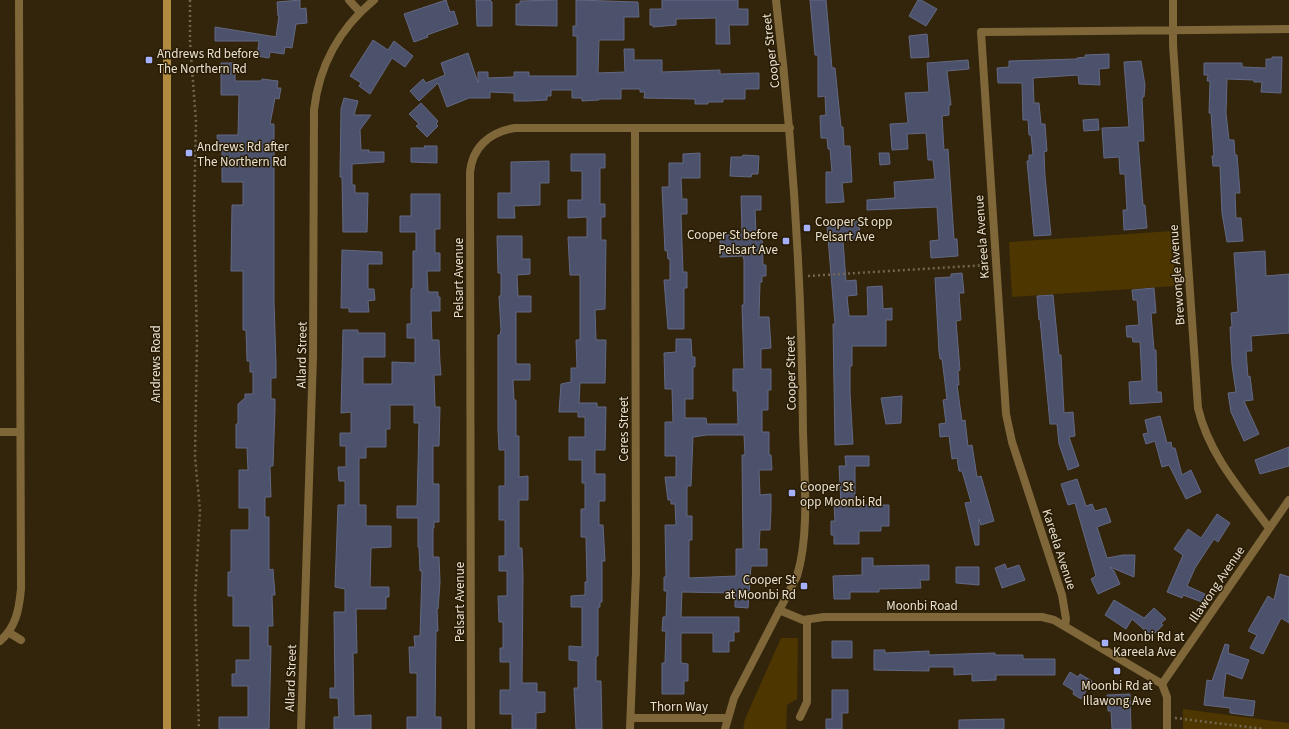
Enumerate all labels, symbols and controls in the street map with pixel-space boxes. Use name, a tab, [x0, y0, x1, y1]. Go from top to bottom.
street label: Cooper Street	[757, 12, 784, 89]
place label: Andrews Rd before The Northern Rd	[157, 45, 259, 78]
marker: Andrews Rd before The Northern Rd	[144, 55, 154, 65]
place label: Andrews Rd after The Northern Rd	[197, 138, 289, 171]
marker: Andrews Rd after The Northern Rd	[184, 148, 194, 158]
street label: Kareela Avenue	[970, 194, 994, 279]
place label: Cooper St opp Pelsart Ave	[815, 213, 892, 246]
marker: Cooper St opp Pelsart Ave	[802, 223, 812, 233]
street label: Brewongle Avenue	[1164, 224, 1189, 326]
place label: Cooper St before Pelsart Ave	[687, 226, 778, 259]
marker: Cooper St before Pelsart Ave	[781, 236, 791, 246]
street label: Pelsart Avenue	[450, 238, 468, 318]
street label: Allard Street	[292, 321, 312, 389]
street label: Andrews Road	[147, 325, 165, 403]
street label: Cooper Street	[781, 335, 801, 411]
street label: Ceres Street	[615, 396, 633, 462]
place label: Cooper St opp Moonbi Rd	[800, 478, 882, 511]
marker: Cooper St opp Moonbi Rd	[787, 488, 797, 498]
street label: Kareela Avenue	[1038, 507, 1081, 592]
street label: Illawong Avenue	[1184, 543, 1249, 627]
street label: Pelsart Avenue	[451, 562, 469, 642]
place label: Cooper St at Moonbi Rd	[725, 571, 797, 604]
marker: Cooper St at Moonbi Rd	[799, 581, 809, 591]
street label: Moonbi Road	[886, 597, 958, 615]
place label: Moonbi Rd at Kareela Ave	[1113, 628, 1185, 661]
marker: Moonbi Rd at Kareela Ave	[1100, 638, 1110, 648]
street label: Allard Street	[281, 644, 301, 712]
marker: Moonbi Rd at Illawong Ave	[1112, 666, 1122, 676]
place label: Moonbi Rd at Illawong Ave	[1081, 677, 1153, 710]
street label: Thorn Way	[650, 698, 708, 716]

